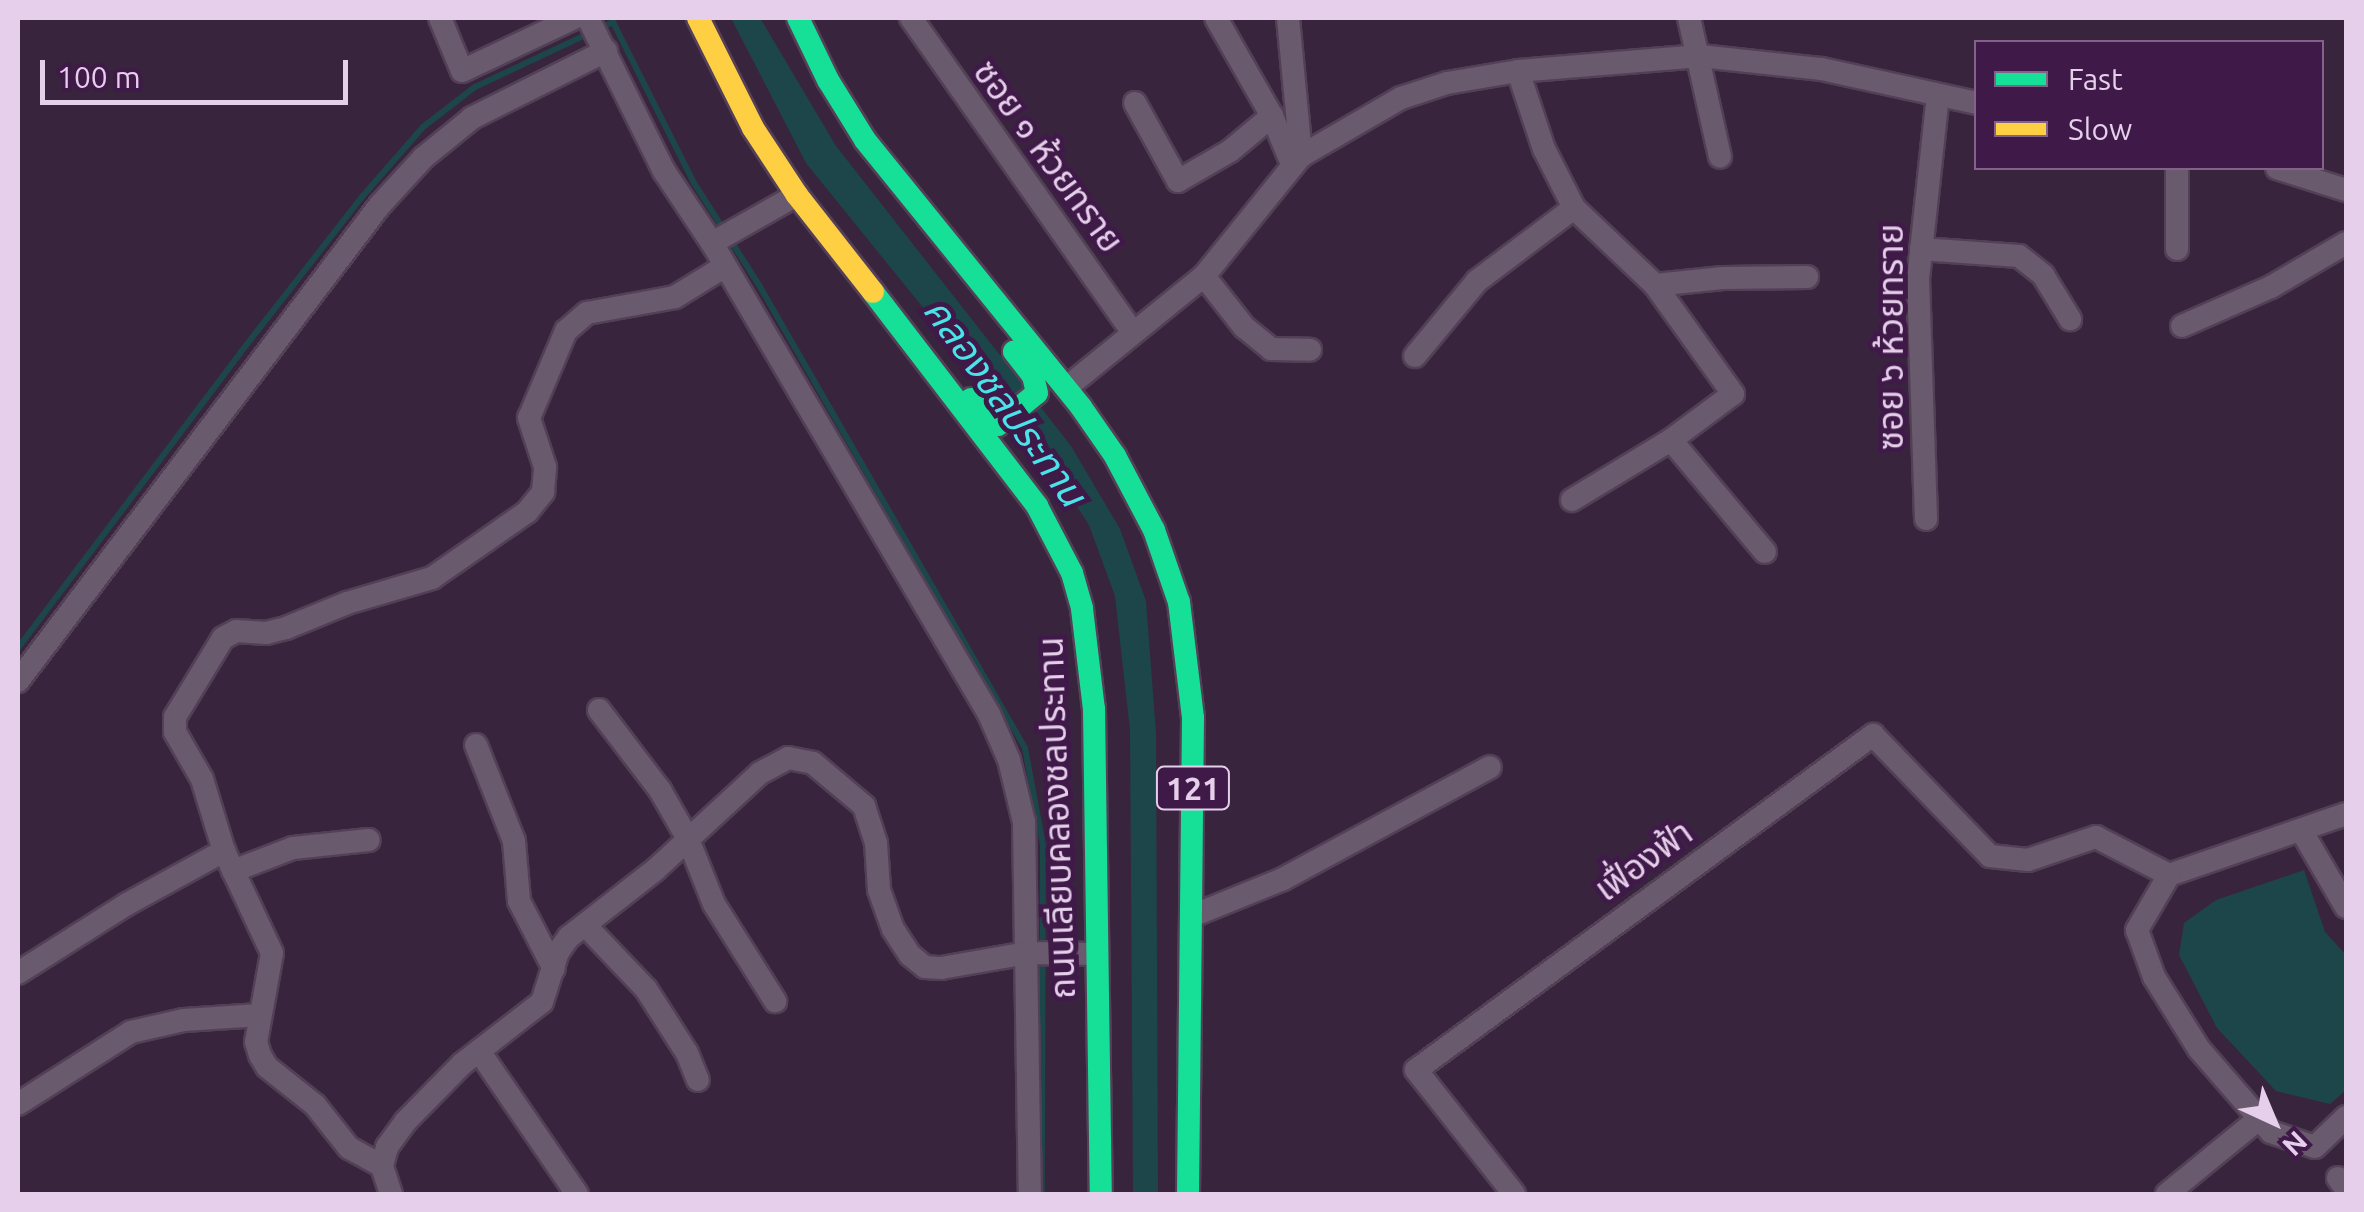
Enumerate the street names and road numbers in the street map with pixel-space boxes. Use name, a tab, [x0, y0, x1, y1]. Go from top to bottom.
street label: ซอย ๑ ห้วยทราย	[965, 52, 1133, 260]
street label: ซอย ๖ ห้วยทราย	[1869, 224, 1911, 450]
street label: ถนนเลียบคลองชลประทาน	[1029, 636, 1083, 1000]
road number: 121	[1156, 761, 1230, 815]
street label: เฟื่องฟ้า	[1586, 811, 1700, 909]

